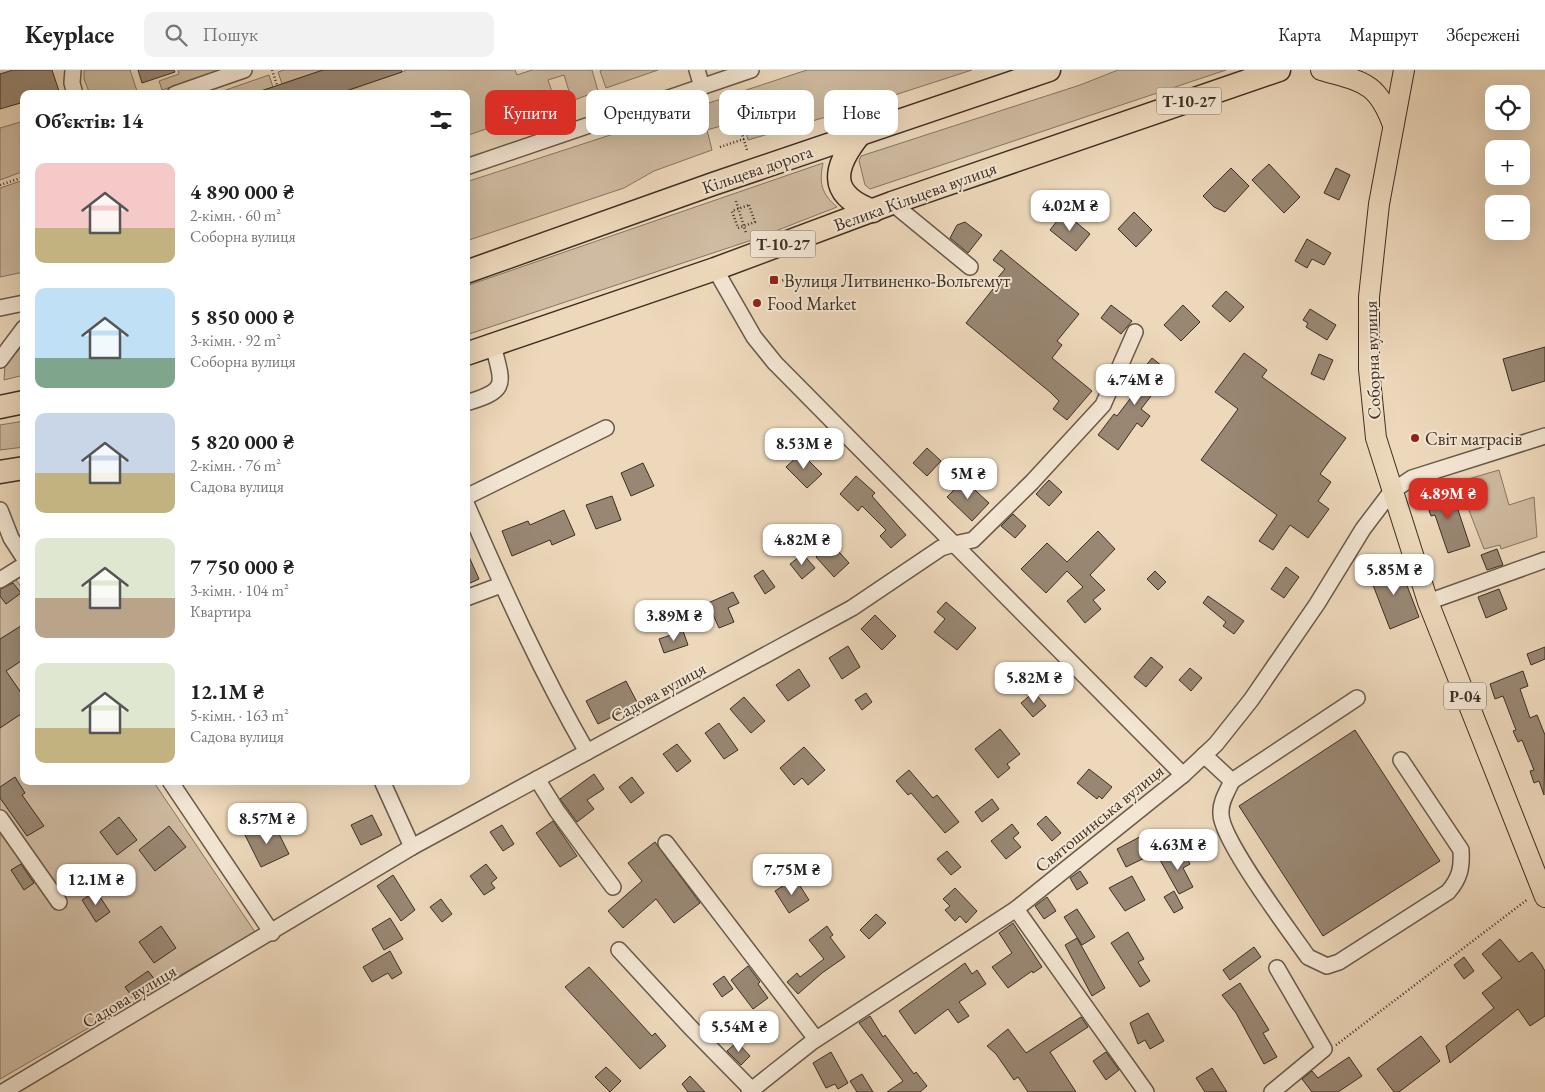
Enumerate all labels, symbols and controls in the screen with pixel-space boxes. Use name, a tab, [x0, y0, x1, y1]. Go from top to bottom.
search box	[144, 12, 494, 57]
text: Keyplace	[25, 19, 114, 50]
icon: search	[162, 21, 190, 49]
text: Пошук	[202, 22, 258, 47]
text: Карта	[1278, 23, 1321, 46]
text: Маршрут	[1349, 23, 1418, 46]
text: Збережені	[1446, 23, 1520, 46]
map controls	[1485, 85, 1530, 240]
button: locate	[1485, 85, 1530, 130]
road number: Т-10-27	[1156, 88, 1222, 114]
chip: Купити	[485, 90, 576, 135]
chip: Орендувати	[586, 90, 709, 135]
chip: Фільтри	[719, 90, 814, 135]
chip: Нове	[824, 90, 898, 135]
icon: filters	[427, 106, 455, 134]
text: Об’єктів: 14	[35, 107, 143, 134]
street label: Кільцева дорога	[699, 139, 816, 199]
button: +	[1485, 140, 1530, 185]
street label: Велика Кільцева вулиця	[830, 156, 1000, 236]
text: 4 890 000 ₴	[190, 178, 294, 205]
icon: home	[75, 183, 135, 243]
pin: 4.02M ₴	[1024, 190, 1116, 232]
text: 4.02M ₴	[1042, 195, 1098, 216]
button: −	[1485, 195, 1530, 240]
text: 2-кімн. · 60 m²	[190, 205, 281, 226]
text: Соборна вулиця	[190, 226, 296, 247]
road number: Т-10-27	[750, 230, 816, 258]
place label: Вулиця Литвиненко-Вольгемут	[784, 269, 1011, 292]
marker: Вулиця Литвиненко-Вольгемут	[768, 274, 780, 286]
place label: Food Market	[767, 292, 857, 315]
marker: Food Market	[751, 297, 763, 309]
street label: Соборна вулиця	[1358, 300, 1386, 420]
text: 5 850 000 ₴	[190, 303, 294, 330]
icon: home	[75, 308, 135, 368]
text: 3-кімн. · 92 m²	[190, 330, 281, 351]
text: Соборна вулиця	[190, 351, 296, 372]
pin: 4.74M ₴	[1089, 364, 1181, 406]
text: 4.74M ₴	[1107, 369, 1163, 390]
place label: Світ матрасів	[1425, 427, 1523, 450]
text: 5 820 000 ₴	[190, 428, 294, 455]
pin: 8.53M ₴	[758, 428, 850, 470]
marker: Світ матрасів	[1409, 432, 1421, 444]
icon: home	[75, 433, 135, 493]
text: 8.53M ₴	[776, 433, 832, 454]
text: 2-кімн. · 76 m²	[190, 455, 281, 476]
pin: 5M ₴	[938, 458, 998, 500]
text: 5M ₴	[950, 463, 986, 484]
text: Садова вулиця	[190, 476, 284, 497]
pin: 4.89M ₴	[1402, 478, 1494, 520]
text: 4.89M ₴	[1420, 483, 1476, 504]
pin: 4.82M ₴	[756, 524, 848, 566]
text: 4.82M ₴	[774, 529, 830, 550]
text: 7 750 000 ₴	[190, 553, 294, 580]
pin: 5.85M ₴	[1348, 554, 1440, 596]
icon: home	[75, 558, 135, 618]
text: 5.85M ₴	[1366, 559, 1422, 580]
text: 3-кімн. · 104 m²	[190, 580, 289, 601]
pin: 3.89M ₴	[628, 600, 720, 642]
text: Квартира	[190, 601, 251, 622]
text: 3.89M ₴	[646, 605, 702, 626]
street label: Садова вулиця	[606, 656, 710, 728]
pin: 5.82M ₴	[988, 662, 1080, 704]
text: 5.82M ₴	[1006, 667, 1062, 688]
text: 12.1M ₴	[190, 678, 264, 705]
road number: Р-04	[1444, 682, 1486, 710]
icon: home	[75, 683, 135, 743]
text: 5-кімн. · 163 m²	[190, 705, 289, 726]
text: Садова вулиця	[190, 726, 284, 747]
street label: Святошинська вулиця	[1030, 759, 1168, 877]
pin: 8.57M ₴	[221, 802, 313, 845]
text: 8.57M ₴	[239, 808, 295, 829]
pin: 4.63M ₴	[1132, 828, 1224, 871]
text: 4.63M ₴	[1150, 834, 1206, 855]
pin: 7.75M ₴	[746, 854, 838, 896]
text: 7.75M ₴	[764, 859, 820, 880]
pin: 12.1M ₴	[50, 864, 142, 906]
text: 12.1M ₴	[68, 869, 124, 890]
street label: Садова вулиця	[78, 959, 180, 1033]
pin: 5.54M ₴	[693, 1010, 785, 1053]
text: 5.54M ₴	[711, 1016, 767, 1037]

